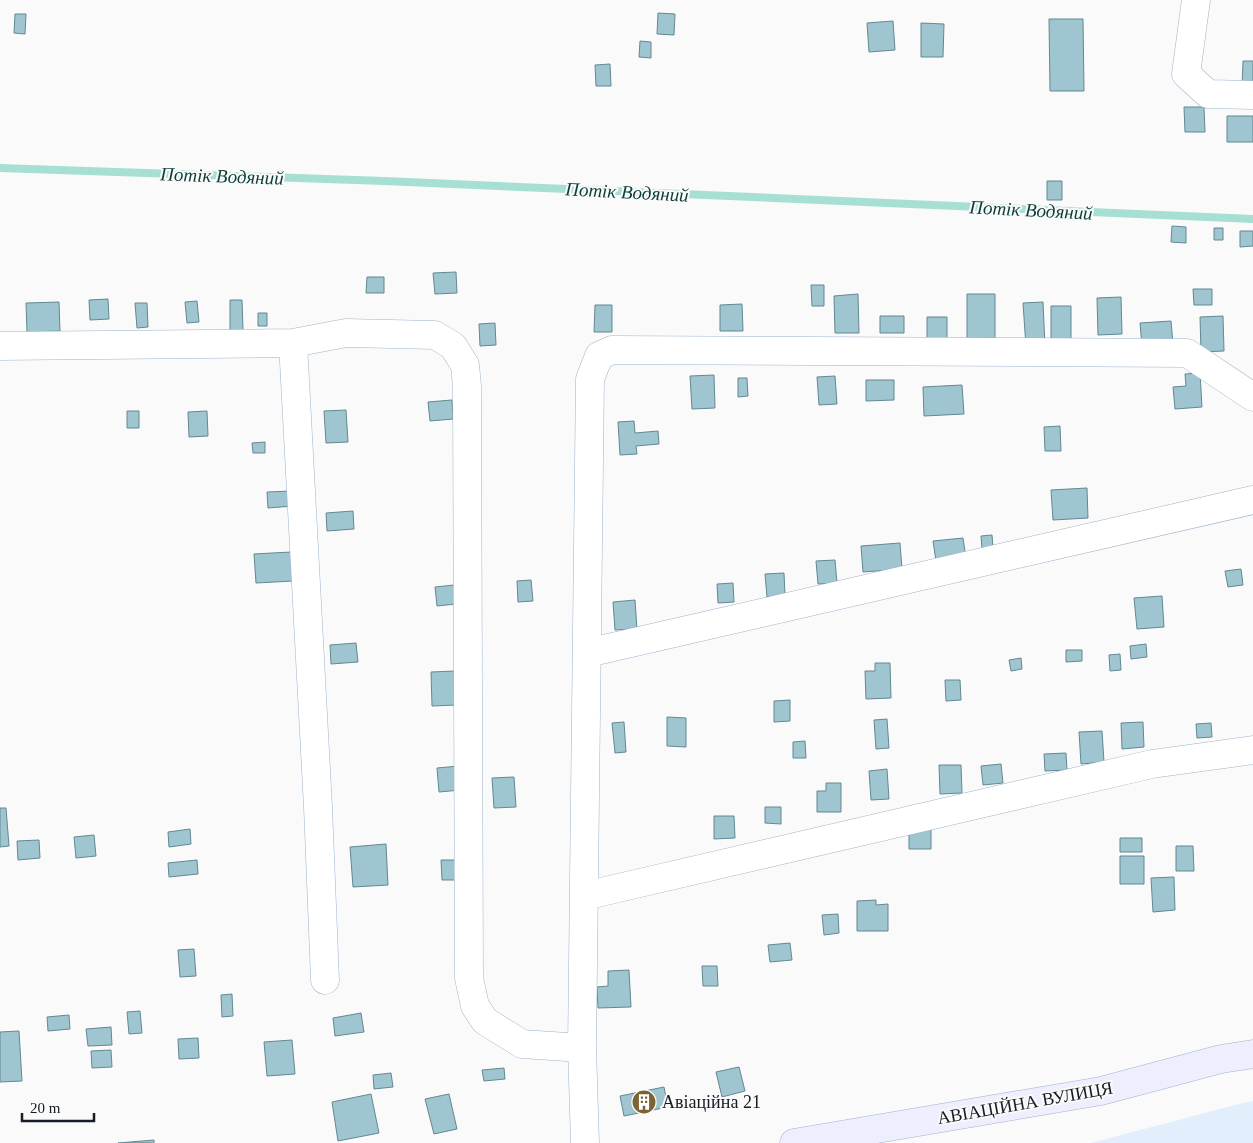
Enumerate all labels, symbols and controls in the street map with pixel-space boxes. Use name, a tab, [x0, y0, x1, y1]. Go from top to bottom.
water label: Потік Водяний	[159, 163, 285, 189]
water label: Потік Водяний	[564, 178, 690, 206]
water label: Потік Водяний	[968, 196, 1094, 224]
street label: АВІАЦІЙНА ВУЛИЦЯ	[936, 1078, 1114, 1128]
building icon: Авіаційна 21	[631, 1089, 657, 1115]
scale bar	[22, 1090, 95, 1122]
place label: Авіаційна 21	[662, 1092, 761, 1112]
text: 20 m	[30, 1100, 61, 1116]

